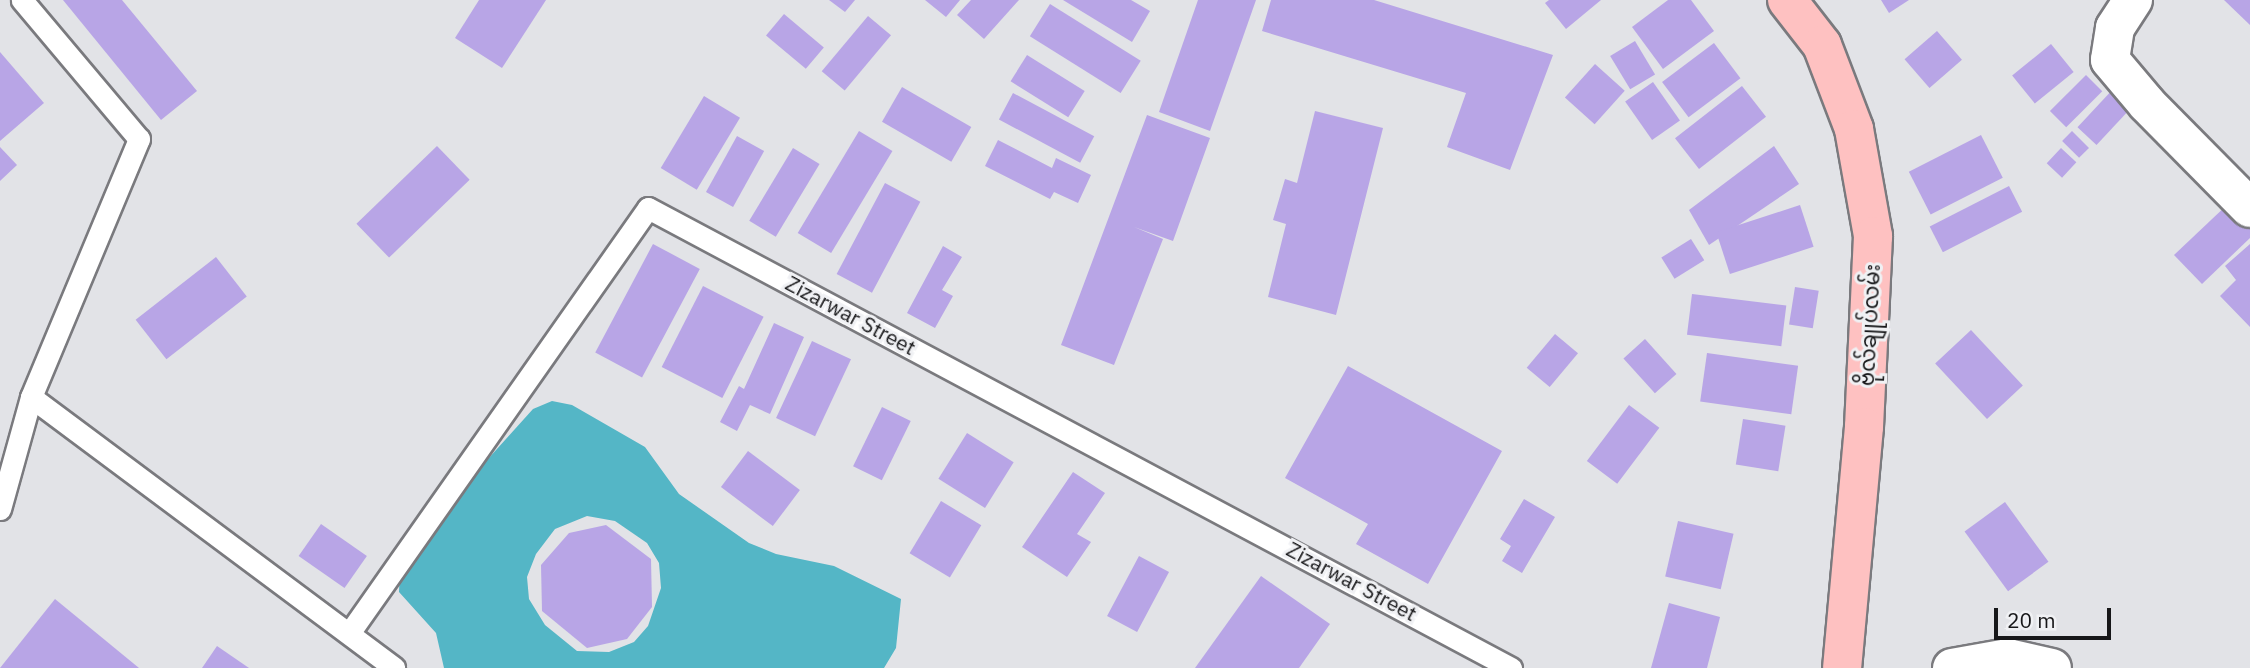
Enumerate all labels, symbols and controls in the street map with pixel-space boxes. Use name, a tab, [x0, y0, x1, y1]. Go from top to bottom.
street label: ဗိုလ်ချုပ်လမ်း	[1853, 263, 1885, 387]
street label: Zizarwar Street	[782, 270, 920, 360]
street label: Zizarwar Street	[1283, 536, 1421, 626]
scale bar	[1998, 594, 2115, 638]
text: 20 m	[2007, 606, 2056, 634]

